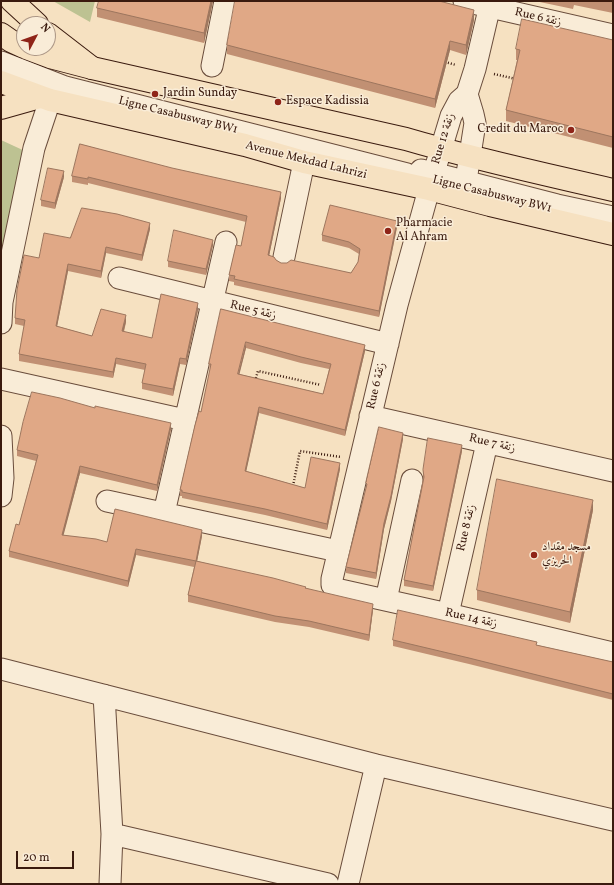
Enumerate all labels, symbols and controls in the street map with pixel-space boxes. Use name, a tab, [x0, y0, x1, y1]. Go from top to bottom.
street label: Rue 6 زنقة	[513, 6, 563, 30]
north arrow	[16, 16, 56, 56]
text: N	[36, 21, 53, 36]
place label: Jardin Sunday	[163, 87, 237, 101]
marker: Jardin Sunday	[150, 89, 160, 99]
street label: Ligne Casabusway BW1	[117, 94, 239, 138]
place label: Espace Kadissia	[286, 95, 369, 109]
marker: Espace Kadissia	[273, 97, 283, 107]
street label: Rue 12 زنقة	[429, 112, 459, 166]
place label: Credit du Maroc	[478, 123, 563, 137]
marker: Credit du Maroc	[566, 125, 576, 135]
street label: Avenue Mekdad Lahrizi	[244, 139, 368, 183]
street label: Ligne Casabusway BW1	[431, 173, 553, 217]
place label: Pharmacie Al Ahram	[396, 217, 452, 245]
marker: Pharmacie Al Ahram	[383, 226, 393, 236]
street label: Rue 5 زنقة	[228, 298, 278, 324]
street label: Rue 6 زنقة	[365, 361, 389, 411]
street label: Rue 7 زنقة	[467, 432, 517, 456]
street label: Rue 8 زنقة	[455, 503, 479, 553]
place label: مسجد مقداد الحريزي	[542, 541, 591, 569]
marker: مسجد مقداد الحريزي	[529, 550, 539, 560]
street label: Rue 14 زنقة	[443, 606, 499, 632]
scale bar	[18, 843, 76, 869]
text: 20 m	[23, 850, 50, 866]

